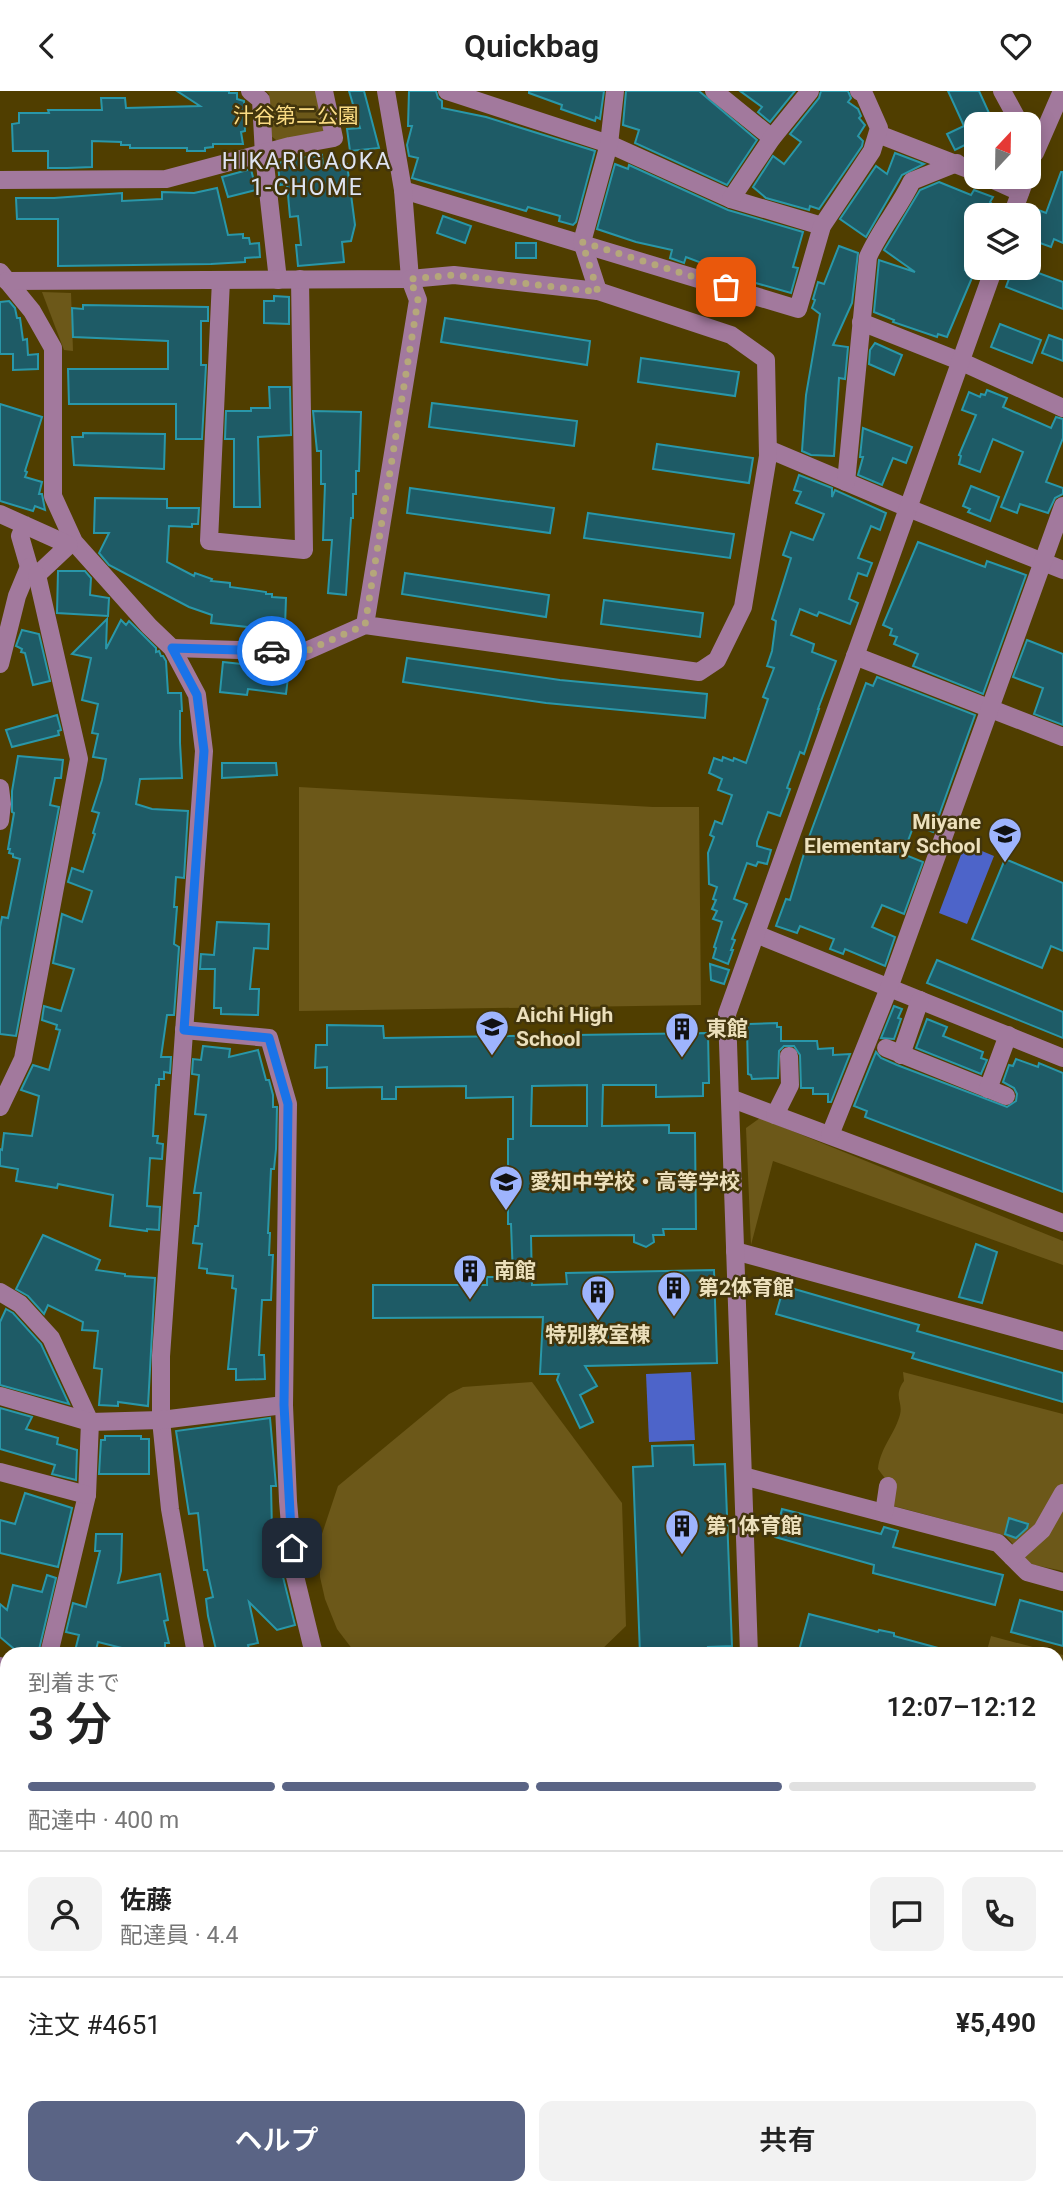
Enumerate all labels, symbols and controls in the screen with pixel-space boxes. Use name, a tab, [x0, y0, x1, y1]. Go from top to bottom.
icon: back	[28, 27, 66, 65]
text: Quickbag	[464, 27, 599, 65]
icon: heart	[997, 27, 1035, 65]
park label: 汁谷第二公園	[233, 104, 359, 128]
north arrow	[964, 112, 1041, 189]
map controls	[964, 112, 1041, 280]
district label: HIKARIGAOKA 1-CHOME	[222, 148, 392, 201]
button: layers	[964, 203, 1041, 280]
pin	[696, 257, 756, 317]
icon: bag	[707, 268, 745, 306]
courier	[237, 616, 307, 686]
icon: car	[253, 632, 291, 670]
place label: Miyane Elementary School	[804, 810, 981, 858]
school or university icon: Miyane Elementary School	[986, 815, 1024, 864]
place label: Aichi High School	[516, 1003, 613, 1051]
school or university icon: Aichi High School	[473, 1008, 511, 1057]
building icon: 東館	[663, 1010, 701, 1059]
place label: 東館	[706, 1017, 748, 1041]
school or university icon: 愛知中学校・高等学校	[487, 1163, 525, 1212]
place label: 愛知中学校・高等学校	[530, 1170, 740, 1194]
building icon: 南館	[451, 1252, 489, 1301]
place label: 南館	[494, 1259, 536, 1283]
building icon: 第2体育館	[655, 1269, 693, 1318]
building icon: 特別教室棟	[579, 1273, 617, 1322]
place label: 第2体育館	[698, 1276, 794, 1300]
place label: 特別教室棟	[546, 1323, 651, 1347]
building icon: 第1体育館	[663, 1507, 701, 1556]
place label: 第1体育館	[706, 1514, 802, 1538]
pin	[262, 1518, 322, 1578]
icon: home	[273, 1529, 311, 1567]
text: 到着まで	[28, 1670, 120, 1697]
text: 12:07–12:12	[886, 1692, 1036, 1722]
text: 3 分	[28, 1697, 112, 1751]
text: 配達中 · 400 m	[28, 1807, 179, 1834]
button: person	[28, 1877, 102, 1951]
button: chat	[870, 1877, 944, 1951]
button: phone	[962, 1877, 1036, 1951]
text: 佐藤	[120, 1885, 172, 1915]
text: 配達員 · 4.4	[120, 1922, 238, 1949]
text: ¥5,490	[956, 2008, 1036, 2038]
text: 注文 #4651	[28, 2010, 161, 2040]
button: ヘルプ	[28, 2101, 525, 2181]
button: 共有	[539, 2101, 1036, 2181]

